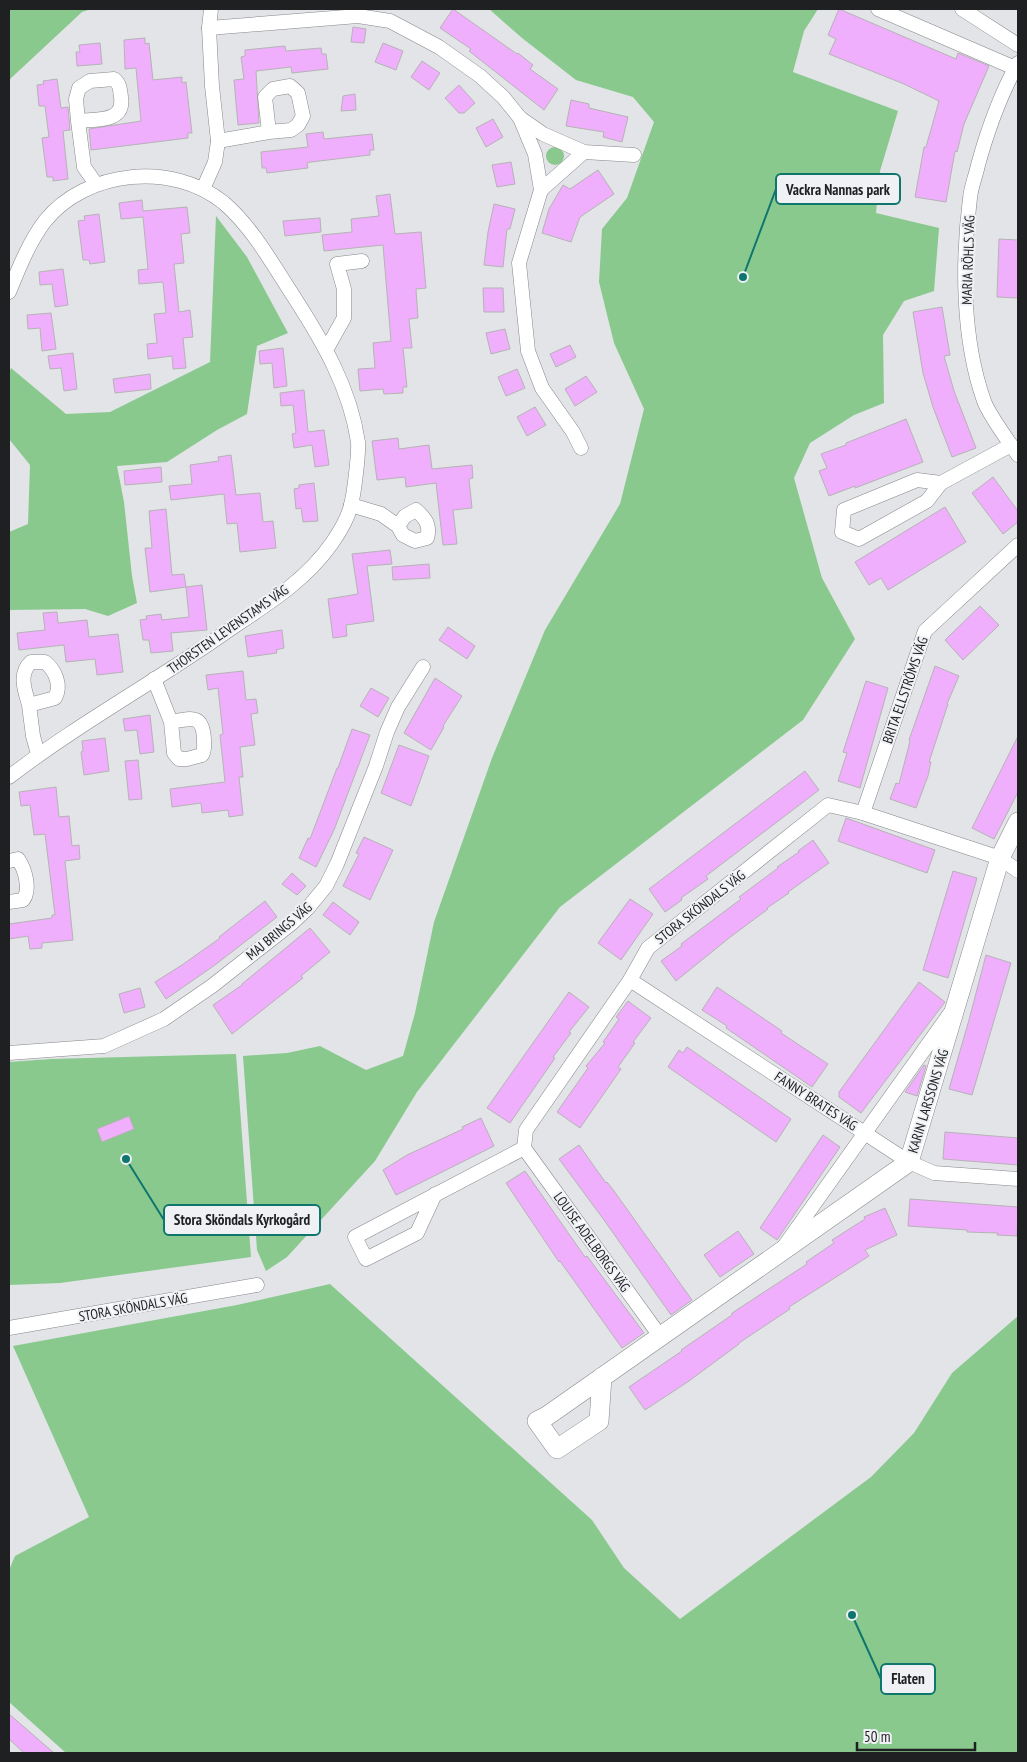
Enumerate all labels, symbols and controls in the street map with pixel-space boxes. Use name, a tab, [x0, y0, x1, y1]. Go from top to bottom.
callout: Vackra Nannas park	[776, 174, 900, 204]
text: Vackra Nannas park	[785, 180, 891, 199]
street label: MARIA RÖHLS VÄG	[957, 215, 979, 305]
street label: THORSTEN LEVENSTAMS VÄG	[164, 580, 292, 678]
street label: BRITA ELLSTRÖMS VÄG	[878, 634, 932, 746]
street label: STORA SKÖNDALS VÄG	[651, 866, 749, 948]
street label: MAJ BRINGS VÄG	[242, 898, 316, 964]
street label: KARIN LARSSONS VÄG	[904, 1047, 952, 1155]
street label: FANNY BRATES VÄG	[771, 1067, 861, 1135]
street label: LOUISE ADELBORGS VÄG	[550, 1189, 634, 1295]
callout: Stora Sköndals Kyrkogård	[164, 1205, 320, 1235]
text: Stora Sköndals Kyrkogård	[174, 1210, 310, 1229]
street label: STORA SKÖNDALS VÄG	[77, 1289, 189, 1325]
callout: Flaten	[881, 1664, 935, 1694]
text: Flaten	[891, 1669, 925, 1688]
scale bar	[857, 1720, 974, 1752]
text: 50 m	[864, 1727, 890, 1746]

